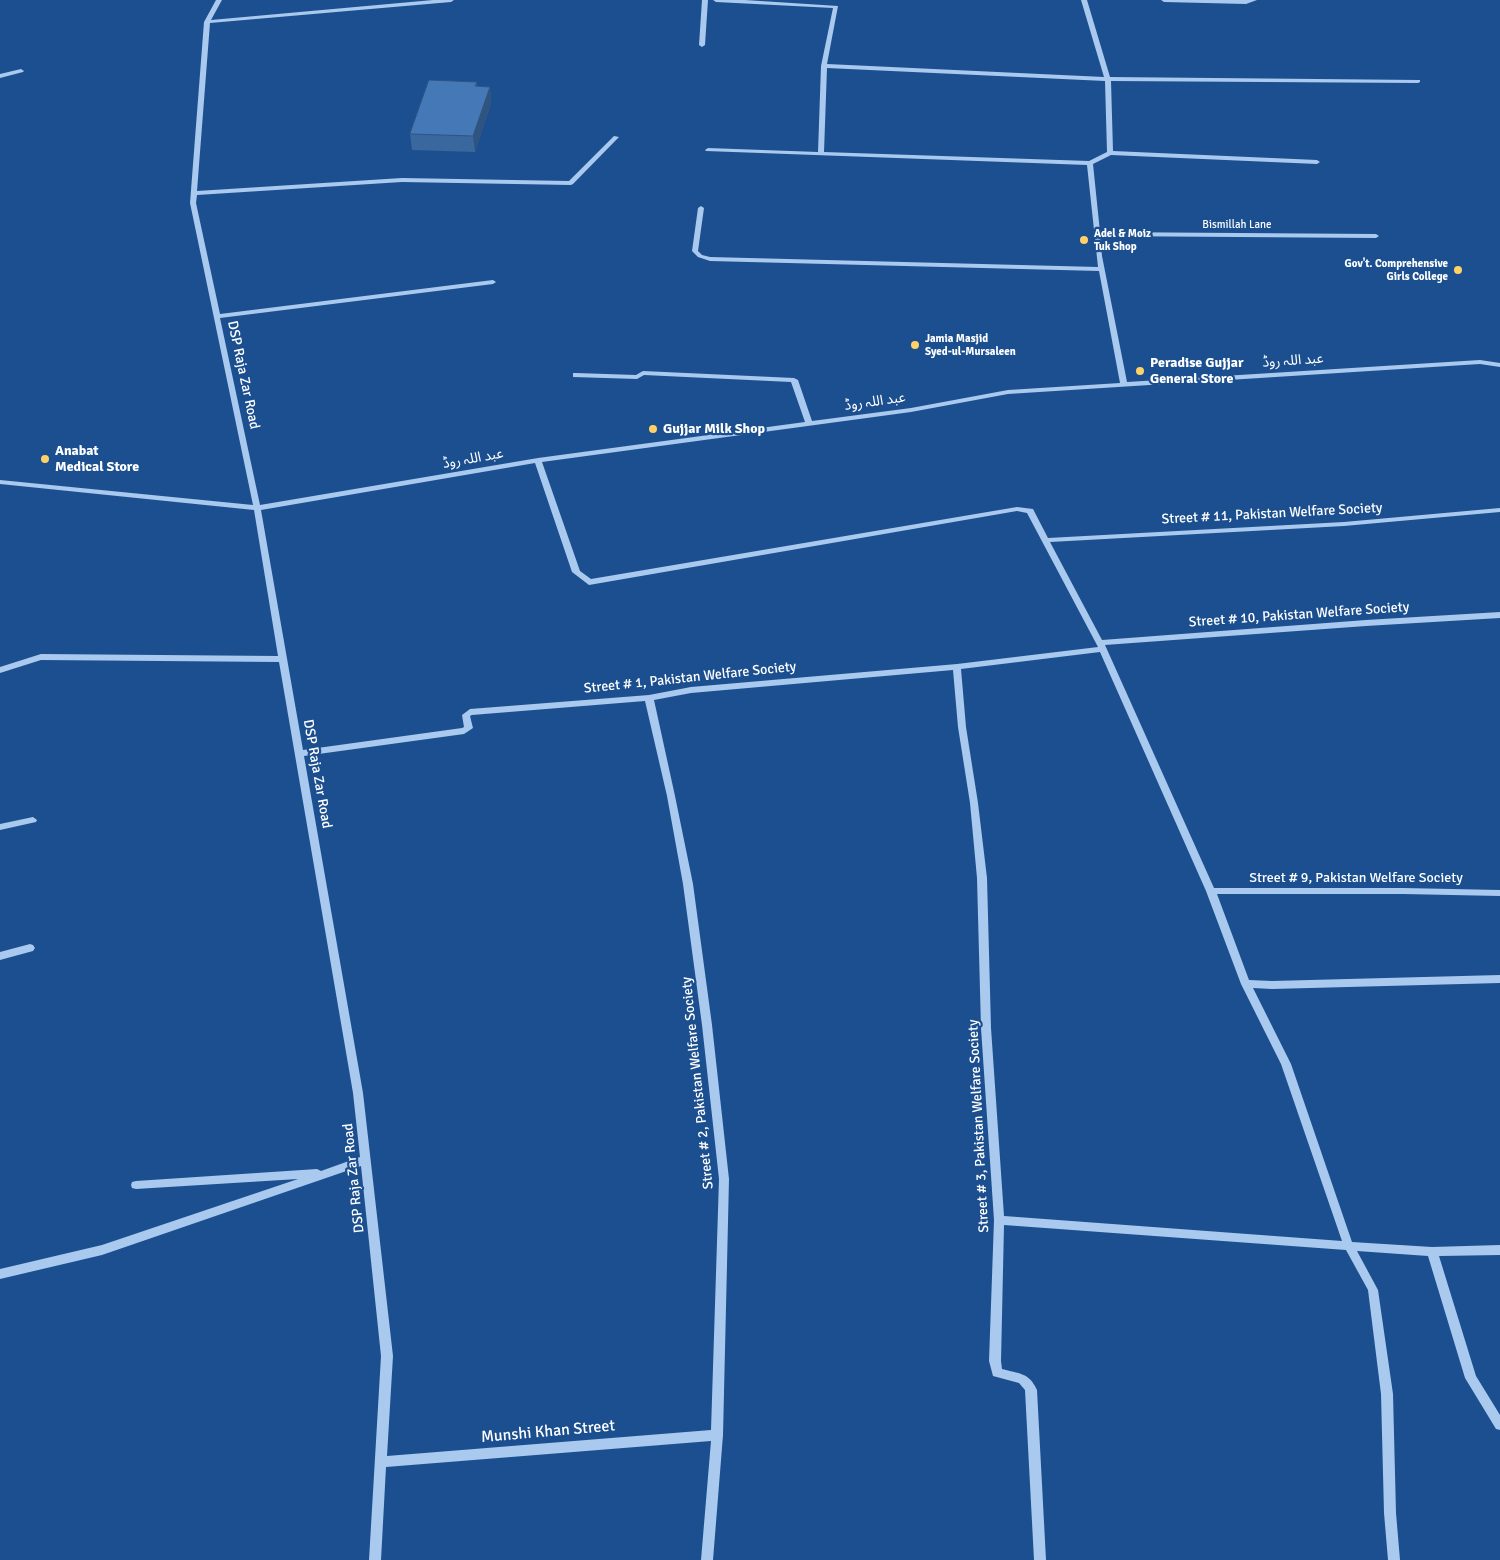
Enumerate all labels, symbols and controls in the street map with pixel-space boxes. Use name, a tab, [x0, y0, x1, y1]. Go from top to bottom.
street label: Bismillah Lane	[1202, 218, 1272, 232]
place label: Adel & Moiz Tuk Shop	[1094, 227, 1151, 253]
marker: Adel & Moiz Tuk Shop	[1078, 234, 1090, 246]
place label: Gov't. Comprehensive Girls College	[1345, 257, 1448, 283]
marker: Gov't. Comprehensive Girls College	[1452, 264, 1464, 276]
street label: DSP Raja Zar Road	[223, 319, 263, 431]
place label: Jamia Masjid Syed-ul-Mursaleen	[925, 332, 1016, 358]
marker: Jamia Masjid Syed-ul-Mursaleen	[909, 339, 921, 351]
street label: عبد اللہ روڈ	[1262, 350, 1324, 372]
place label: Peradise Gujjar General Store	[1150, 355, 1243, 388]
marker: Peradise Gujjar General Store	[1134, 365, 1146, 377]
street label: عبد اللہ روڈ	[843, 389, 907, 415]
place label: Gujjar Milk Shop	[663, 421, 765, 437]
marker: Gujjar Milk Shop	[647, 423, 659, 435]
place label: Anabat Medical Store	[55, 443, 139, 476]
street label: عبد اللہ روڈ	[441, 445, 505, 473]
marker: Anabat Medical Store	[39, 453, 51, 465]
street label: Street # 11, Pakistan Welfare Society	[1161, 500, 1383, 528]
street label: Street # 10, Pakistan Welfare Society	[1188, 599, 1410, 631]
street label: Street # 1, Pakistan Welfare Society	[583, 658, 797, 698]
street label: DSP Raja Zar Road	[299, 718, 335, 830]
street label: Street # 9, Pakistan Welfare Society	[1249, 870, 1463, 886]
street label: Street # 2, Pakistan Welfare Society	[678, 976, 718, 1190]
street label: Street # 3, Pakistan Welfare Society	[965, 1019, 993, 1233]
street label: DSP Raja Zar Road	[340, 1122, 368, 1234]
street label: Munshi Khan Street	[480, 1417, 616, 1447]

